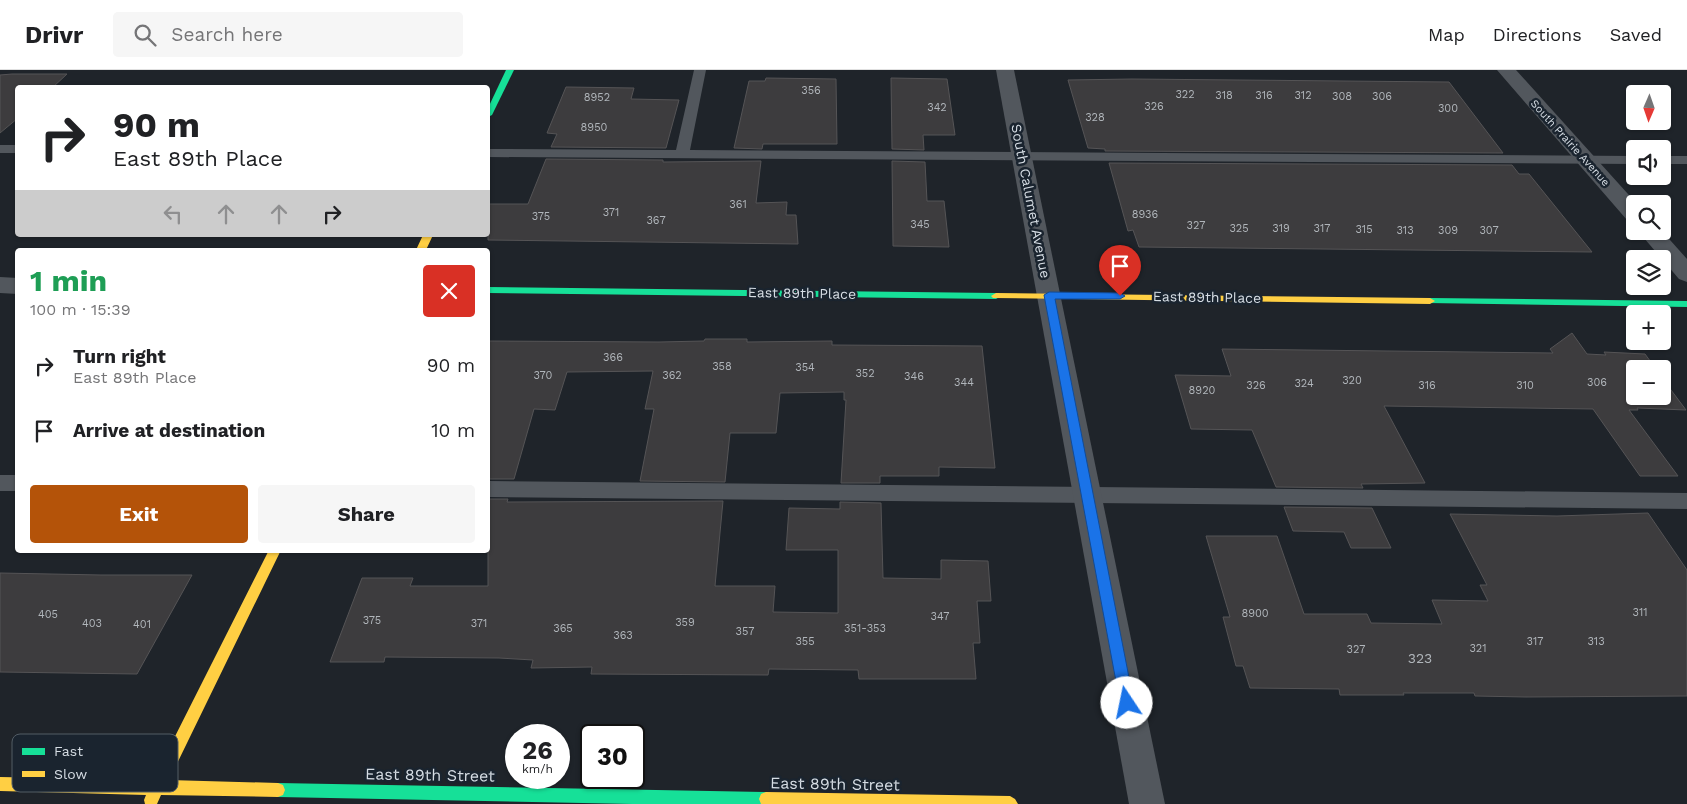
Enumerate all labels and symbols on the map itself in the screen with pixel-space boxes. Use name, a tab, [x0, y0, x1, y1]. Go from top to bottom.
house number: 356	[801, 84, 821, 97]
north arrow	[1626, 85, 1671, 130]
house number: 322	[1175, 88, 1195, 101]
house number: 318	[1215, 89, 1233, 102]
house number: 316	[1255, 89, 1273, 102]
house number: 312	[1294, 89, 1312, 102]
house number: 308	[1332, 90, 1352, 103]
house number: 306	[1372, 90, 1392, 103]
house number: 8952	[584, 91, 610, 104]
street label: South Prairie Avenue	[1528, 97, 1612, 189]
house number: 326	[1144, 100, 1164, 113]
house number: 342	[927, 101, 947, 114]
house number: 300	[1438, 102, 1458, 115]
house number: 328	[1085, 111, 1105, 124]
house number: 8950	[581, 121, 608, 134]
street label: South Calumet Avenue	[1008, 123, 1054, 279]
house number: 361	[729, 198, 747, 211]
house number: 371	[603, 206, 619, 219]
house number: 8936	[1132, 208, 1159, 221]
house number: 375	[532, 210, 550, 223]
house number: 367	[646, 214, 666, 227]
house number: 345	[910, 218, 930, 231]
house number: 327	[1187, 219, 1205, 232]
house number: 325	[1229, 222, 1249, 235]
house number: 319	[1272, 222, 1290, 235]
house number: 317	[1314, 222, 1330, 235]
house number: 315	[1355, 223, 1373, 236]
house number: 313	[1396, 224, 1414, 237]
house number: 309	[1438, 224, 1458, 237]
house number: 307	[1479, 224, 1499, 237]
pin	[1099, 245, 1141, 296]
street label: East 89th Place	[748, 284, 856, 302]
street label: East 89th Place	[1153, 288, 1261, 306]
house number: 366	[603, 351, 623, 364]
house number: 358	[712, 360, 732, 373]
house number: 354	[795, 361, 815, 374]
house number: 352	[855, 367, 875, 380]
house number: 370	[534, 369, 553, 382]
house number: 362	[662, 369, 682, 382]
house number: 346	[904, 370, 924, 383]
house number: 320	[1342, 374, 1362, 387]
house number: 344	[954, 376, 974, 389]
house number: 306	[1587, 376, 1607, 389]
house number: 324	[1294, 377, 1314, 390]
house number: 326	[1246, 379, 1266, 392]
house number: 316	[1418, 379, 1436, 392]
house number: 310	[1516, 379, 1534, 392]
house number: 8920	[1189, 384, 1216, 397]
house number: 311	[1633, 606, 1648, 619]
house number: 8900	[1241, 607, 1269, 620]
house number: 405	[38, 608, 58, 621]
house number: 347	[931, 610, 949, 623]
house number: 375	[363, 614, 381, 627]
house number: 359	[675, 616, 695, 629]
house number: 403	[82, 617, 102, 630]
house number: 371	[471, 617, 487, 630]
house number: 401	[133, 618, 151, 631]
house number: 365	[553, 622, 573, 635]
house number: 351-353	[844, 622, 886, 635]
house number: 357	[736, 625, 755, 638]
house number: 363	[613, 629, 633, 642]
house number: 355	[795, 635, 815, 648]
house number: 317	[1527, 635, 1543, 648]
house number: 313	[1587, 635, 1605, 648]
house number: 321	[1469, 642, 1487, 655]
house number: 327	[1347, 643, 1365, 656]
house number: 323	[1408, 650, 1432, 666]
position arrow	[1100, 676, 1152, 728]
speed limit sign: 30	[580, 724, 645, 789]
legend	[12, 734, 178, 792]
text: Fast	[54, 743, 83, 759]
street label: East 89th Street	[365, 764, 495, 786]
text: Slow	[54, 766, 87, 782]
street label: East 89th Street	[770, 773, 900, 795]

